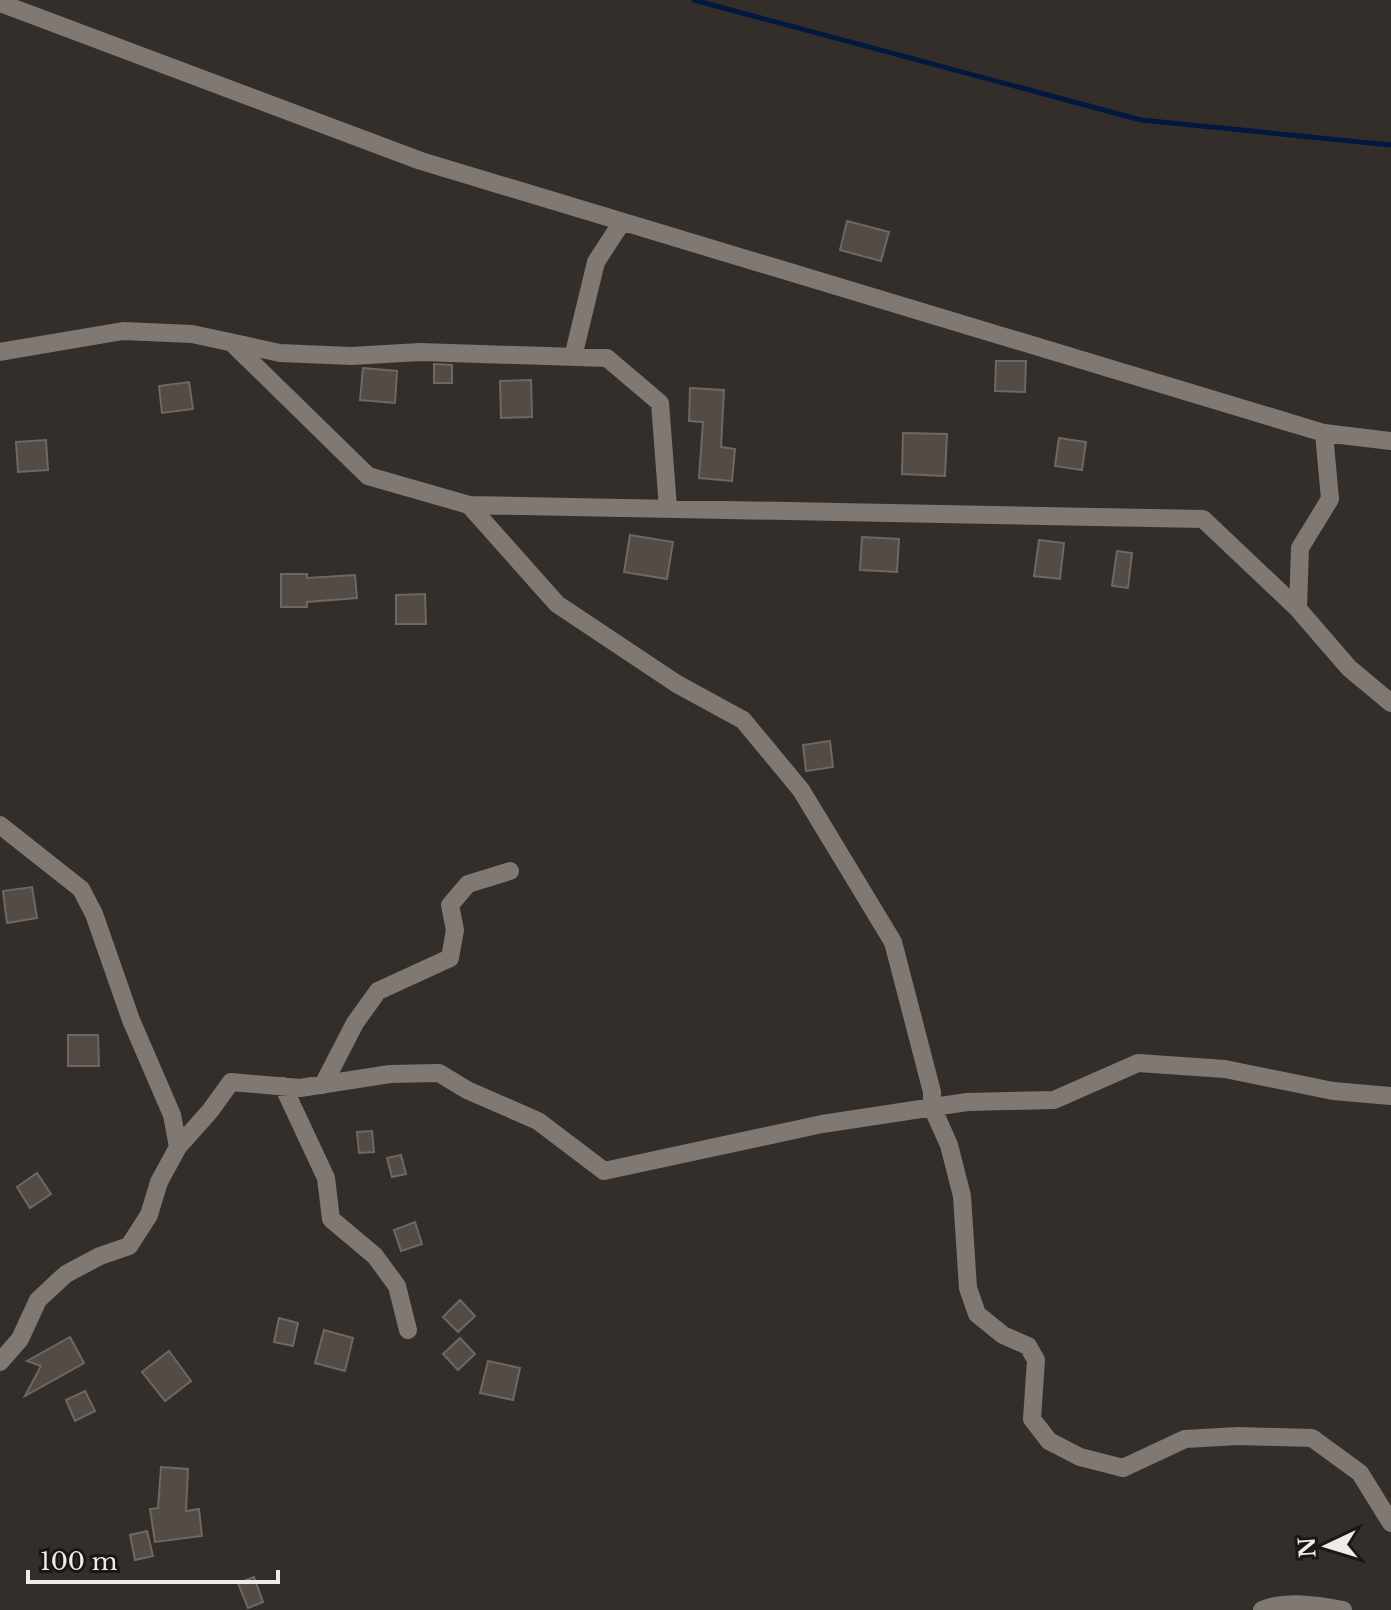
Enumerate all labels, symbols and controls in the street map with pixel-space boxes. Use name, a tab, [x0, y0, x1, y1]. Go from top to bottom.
north arrow	[1287, 1506, 1367, 1586]
scale bar	[28, 1534, 278, 1584]
text: N	[1293, 1536, 1322, 1559]
text: 100 m	[40, 1547, 118, 1576]

